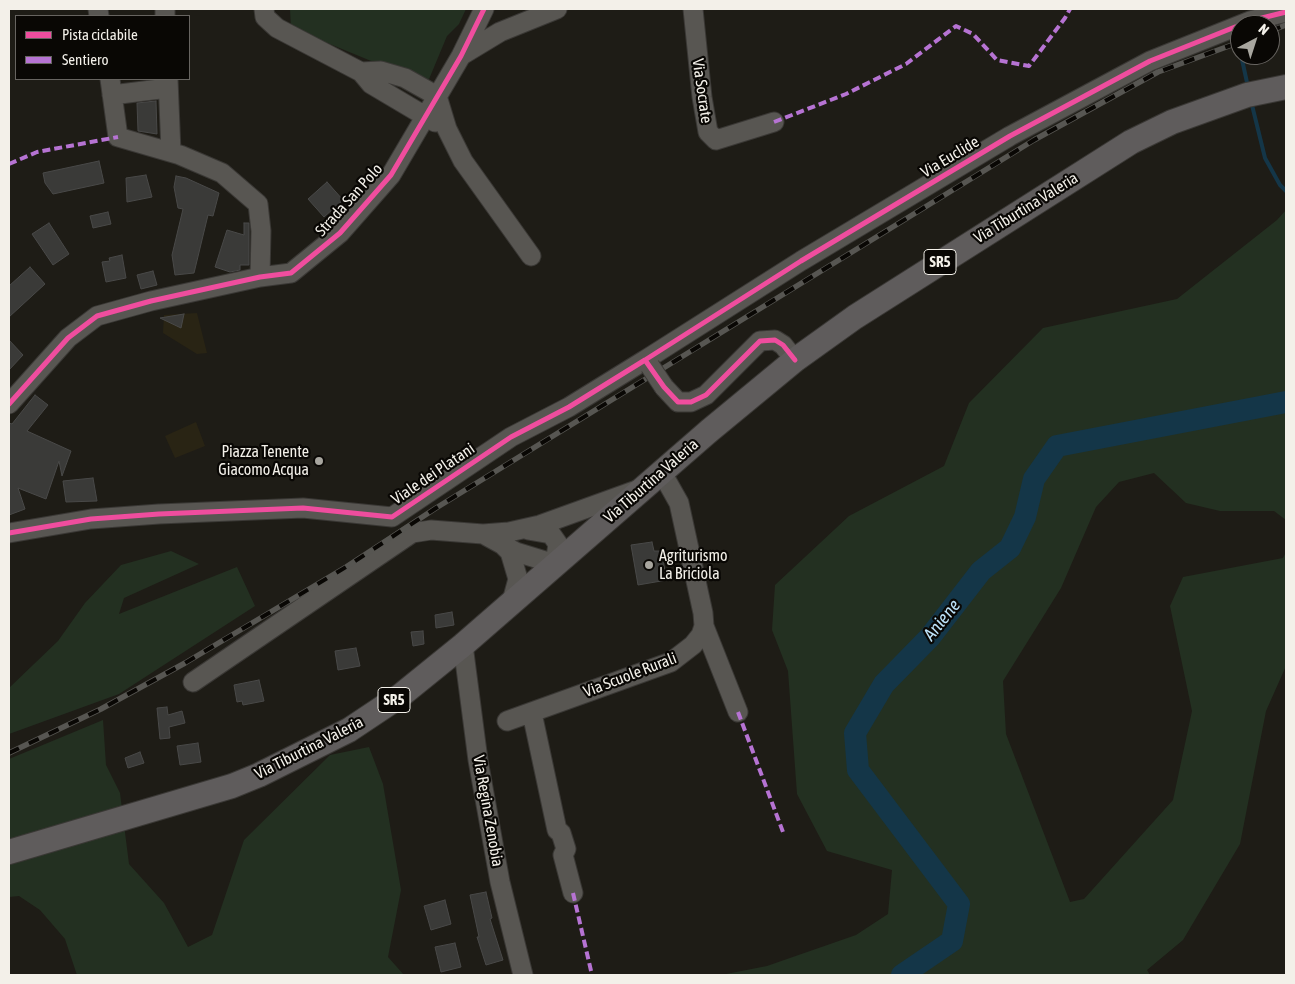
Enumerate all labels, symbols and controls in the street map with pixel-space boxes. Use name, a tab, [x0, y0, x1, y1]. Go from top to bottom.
legend	[15, 15, 190, 80]
north arrow	[1230, 15, 1280, 65]
text: N	[1256, 20, 1272, 38]
text: Pista ciclabile	[62, 26, 138, 43]
text: Sentiero	[62, 51, 108, 68]
street label: Via Socrate	[688, 58, 716, 124]
street label: Via Euclide	[917, 132, 983, 182]
street label: Strada San Polo	[311, 160, 387, 240]
street label: Via Tiburtina Valeria	[970, 168, 1082, 248]
road number: SR5	[924, 250, 956, 274]
street label: Via Tiburtina Valeria	[600, 435, 702, 527]
street label: Viale dei Platani	[388, 439, 478, 509]
place label: Piazza Tenente Giacomo Acqua	[218, 442, 309, 480]
marker: Piazza Tenente Giacomo Acqua	[313, 455, 325, 467]
place label: Agriturismo La Briciola	[659, 546, 728, 584]
marker: Agriturismo La Briciola	[643, 559, 655, 571]
water label: Aniene	[919, 595, 965, 645]
street label: Via Scuole Rurali	[581, 648, 679, 702]
road number: SR5	[378, 688, 410, 712]
street label: Via Tiburtina Valeria	[252, 712, 366, 784]
street label: Via Regina Zenobia	[469, 754, 507, 868]

